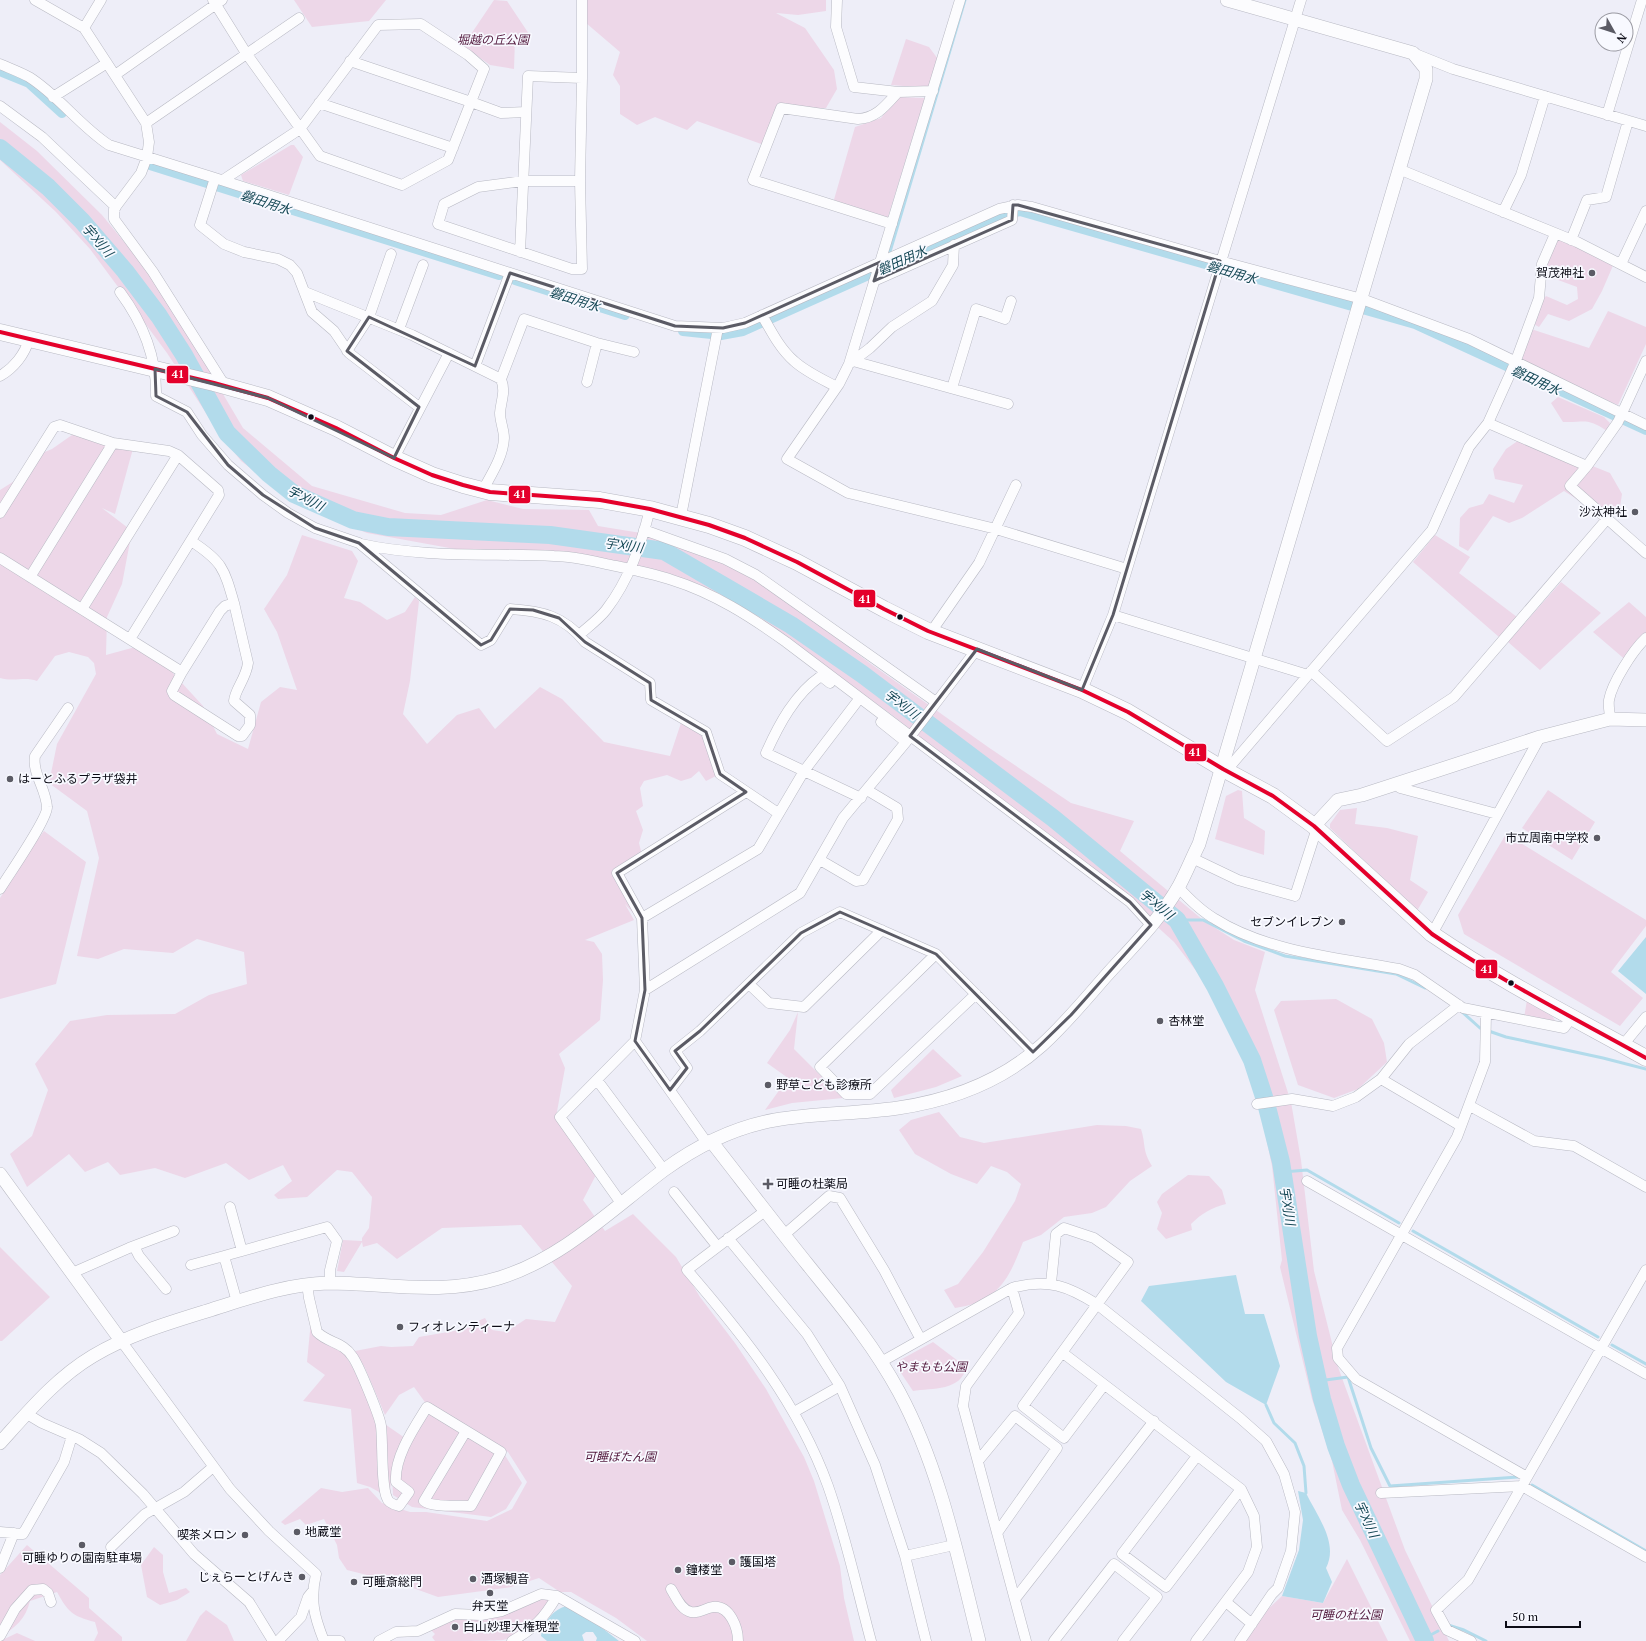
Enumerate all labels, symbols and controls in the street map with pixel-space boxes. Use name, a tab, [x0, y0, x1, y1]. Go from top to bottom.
north arrow	[1594, 12, 1634, 52]
text: N	[1613, 31, 1630, 46]
park label: 堀越の丘公園	[457, 32, 531, 47]
water label: 磐田用水	[238, 185, 295, 219]
water label: 宇刈川	[78, 219, 119, 262]
water label: 磐田用水	[875, 240, 931, 279]
water label: 磐田用水	[1205, 256, 1261, 288]
place label: 賀茂神社	[1536, 265, 1584, 280]
marker: 賀茂神社	[1587, 268, 1597, 278]
water label: 磐田用水	[547, 282, 604, 316]
water label: 磐田用水	[1509, 361, 1565, 400]
line badge: 41	[166, 365, 189, 384]
text: 41	[172, 367, 184, 381]
unlabelled marker	[306, 412, 316, 422]
water label: 宇刈川	[285, 481, 329, 516]
line badge: 41	[508, 485, 531, 504]
text: 41	[514, 487, 526, 501]
place label: 沙汰神社	[1579, 504, 1627, 519]
marker: 沙汰神社	[1630, 507, 1640, 517]
water label: 宇刈川	[603, 533, 647, 557]
line badge: 41	[853, 589, 876, 608]
text: 41	[859, 592, 871, 606]
unlabelled marker	[895, 612, 905, 622]
water label: 宇刈川	[881, 685, 925, 724]
line badge: 41	[1184, 743, 1207, 762]
text: 41	[1189, 745, 1201, 759]
place label: はーとふるプラザ袋井	[18, 771, 138, 786]
marker: はーとふるプラザ袋井	[5, 774, 15, 784]
place label: 市立周南中学校	[1505, 830, 1589, 845]
marker: 市立周南中学校	[1592, 833, 1602, 843]
water label: 宇刈川	[1136, 885, 1179, 925]
place label: セブンイレブン	[1250, 914, 1334, 929]
marker: セブンイレブン	[1337, 917, 1347, 927]
line badge: 41	[1475, 959, 1498, 979]
text: 41	[1481, 962, 1493, 976]
unlabelled marker	[1506, 978, 1516, 988]
place label: 杏林堂	[1168, 1013, 1204, 1028]
marker: 杏林堂	[1155, 1016, 1165, 1026]
place label: 野草こども診療所	[776, 1077, 872, 1092]
marker: 野草こども診療所	[763, 1080, 773, 1090]
place label: 可睡の杜薬局	[776, 1176, 848, 1191]
marker: 可睡の杜薬局	[763, 1179, 773, 1189]
water label: 宇刈川	[1276, 1185, 1300, 1229]
place label: フィオレンティーナ	[408, 1319, 515, 1334]
marker: フィオレンティーナ	[395, 1322, 405, 1332]
park label: やまもも公園	[895, 1359, 969, 1374]
park label: 可睡ぼたん園	[584, 1449, 658, 1464]
water label: 宇刈川	[1351, 1498, 1384, 1542]
place label: 地蔵堂	[305, 1524, 341, 1539]
place label: 喫茶メロン	[177, 1527, 237, 1542]
marker: 地蔵堂	[292, 1527, 302, 1537]
marker: 喫茶メロン	[240, 1530, 250, 1540]
marker: 可睡ゆりの園南駐車場	[77, 1540, 87, 1550]
place label: 可睡ゆりの園南駐車場	[22, 1550, 142, 1565]
place label: 護国塔	[740, 1554, 776, 1569]
marker: 護国塔	[727, 1557, 737, 1567]
place label: 鐘楼堂	[686, 1562, 722, 1577]
marker: 鐘楼堂	[673, 1565, 683, 1575]
place label: じぇらーとげんき	[198, 1569, 294, 1584]
place label: 酒塚観音	[481, 1571, 529, 1586]
marker: じぇらーとげんき	[297, 1572, 307, 1582]
place label: 可睡斎総門	[362, 1574, 422, 1589]
marker: 酒塚観音	[468, 1574, 478, 1584]
marker: 可睡斎総門	[349, 1577, 359, 1587]
marker: 弁天堂	[485, 1588, 495, 1598]
place label: 弁天堂	[472, 1598, 508, 1613]
scale bar	[1506, 1603, 1580, 1629]
park label: 可睡の杜公園	[1310, 1607, 1384, 1622]
text: 50 m	[1512, 1609, 1539, 1624]
place label: 白山妙理大権現堂	[463, 1619, 559, 1634]
marker: 白山妙理大権現堂	[450, 1622, 460, 1632]

